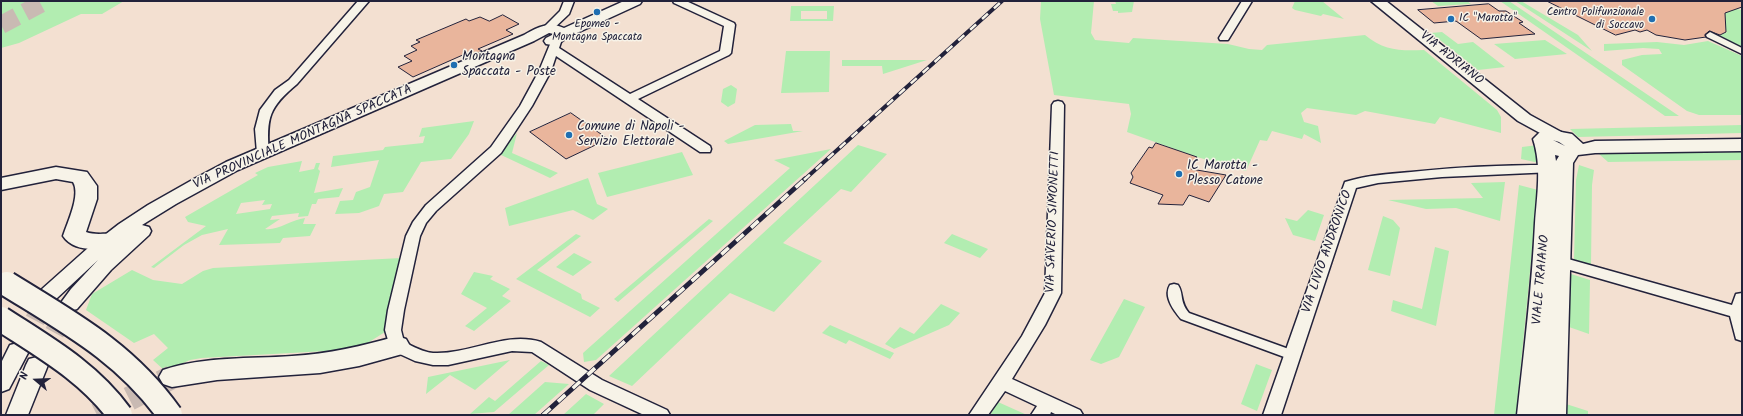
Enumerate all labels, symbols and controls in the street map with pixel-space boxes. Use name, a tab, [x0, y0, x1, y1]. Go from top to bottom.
place label: Centro Polifunzionale di Soccavo	[1547, 6, 1644, 32]
marker: Epomeo - Montagna Spaccata	[592, 7, 602, 17]
place label: IC "Marotta"	[1459, 12, 1517, 26]
marker: IC "Marotta"	[1446, 14, 1456, 24]
marker: Centro Polifunzionale di Soccavo	[1647, 14, 1657, 24]
place label: Epomeo - Montagna Spaccata	[552, 18, 642, 44]
street label: VIA ADRIANO	[1416, 29, 1486, 89]
place label: Montagna Spaccata - Poste	[462, 50, 556, 81]
marker: Montagna Spaccata - Poste	[449, 60, 459, 70]
street label: VIA PROVINCIALE MONTAGNA SPACCATA	[191, 82, 415, 194]
place label: Comune di Napoli - Servizio Elettorale	[577, 120, 685, 151]
marker: Comune di Napoli - Servizio Elettorale	[564, 130, 574, 140]
street label: VIA SAVERIO SIMONETTI	[1044, 151, 1064, 293]
place label: IC Marotta - Plesso Catone	[1187, 159, 1263, 190]
marker: IC Marotta - Plesso Catone	[1174, 169, 1184, 179]
street label: VIA LIVIO ANDRONICO	[1300, 189, 1356, 315]
street label: VIALE TRAIANO	[1530, 235, 1554, 325]
north arrow	[16, 360, 56, 400]
text: N	[15, 370, 34, 382]

